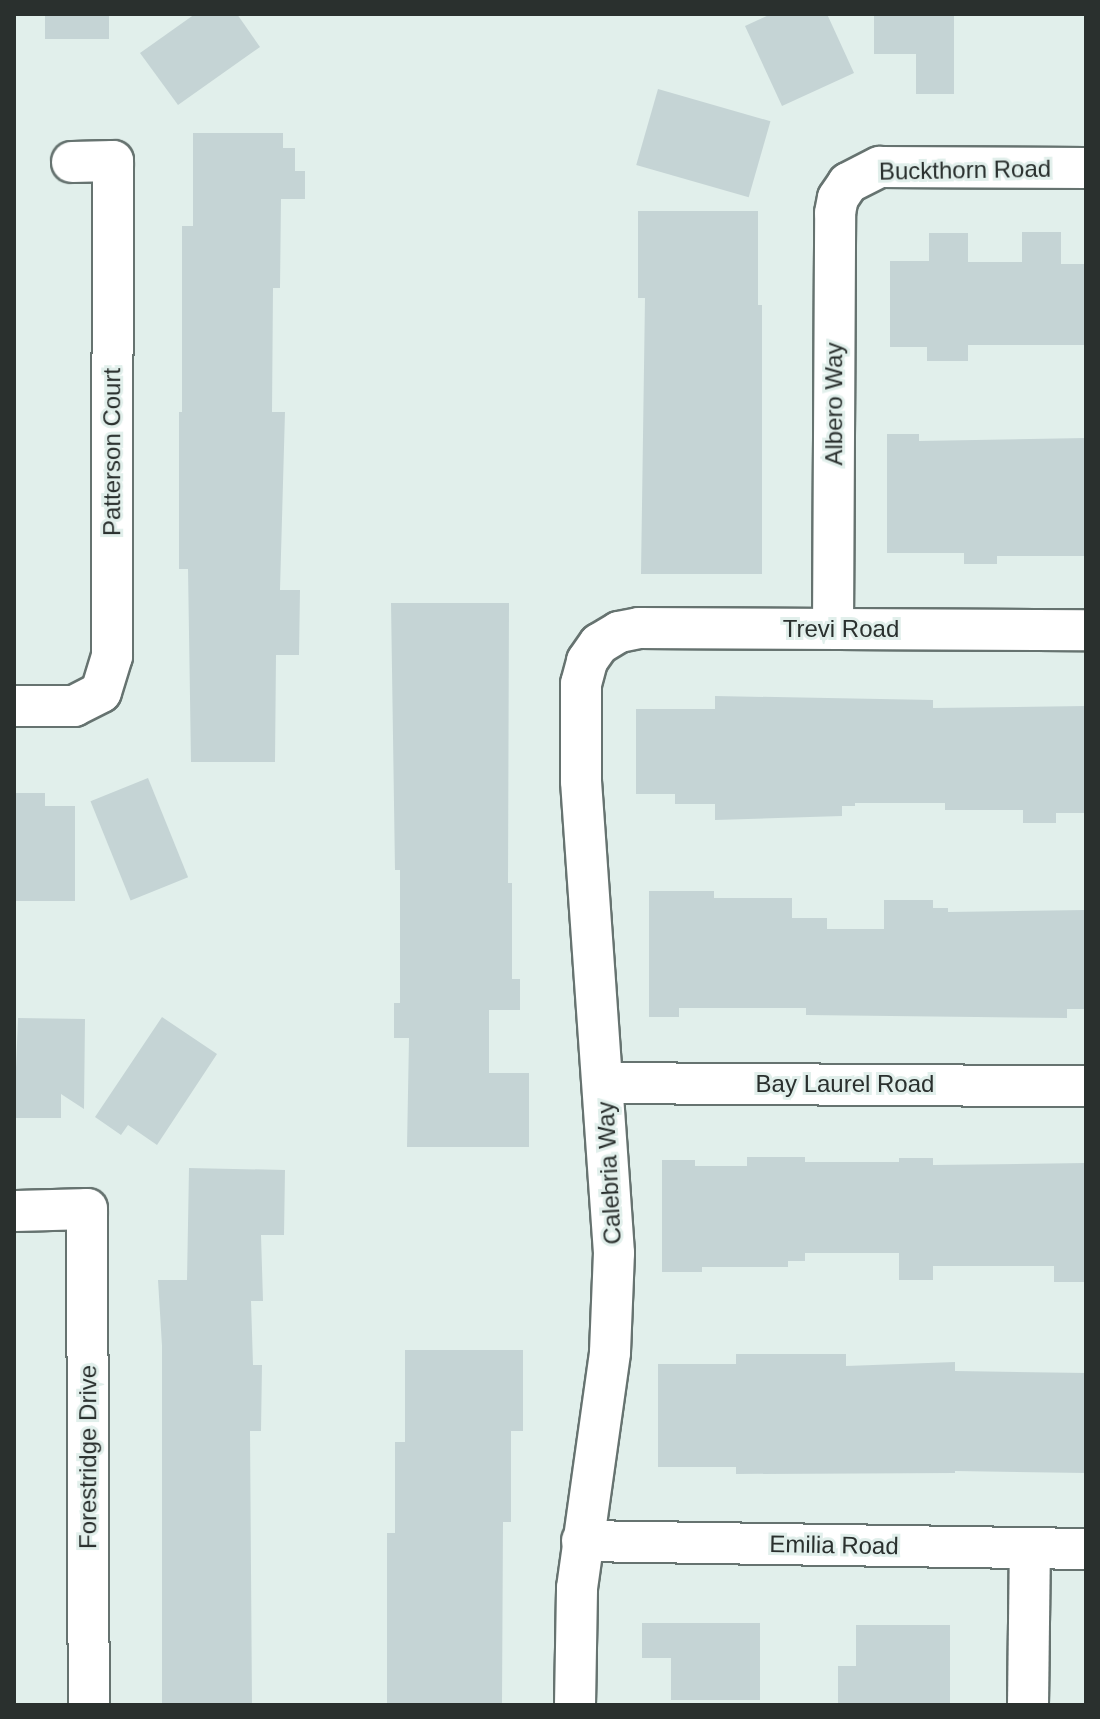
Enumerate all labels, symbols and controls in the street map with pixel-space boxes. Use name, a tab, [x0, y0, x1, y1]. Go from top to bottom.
street label: Buckthorn Road	[879, 154, 1051, 186]
street label: Albero Way	[820, 342, 848, 466]
street label: Patterson Court	[98, 368, 126, 536]
street label: Trevi Road	[783, 615, 899, 643]
street label: Bay Laurel Road	[756, 1070, 934, 1098]
street label: Calebria Way	[591, 1101, 627, 1245]
street label: Forestridge Drive	[74, 1365, 102, 1549]
street label: Emilia Road	[769, 1529, 899, 1561]

